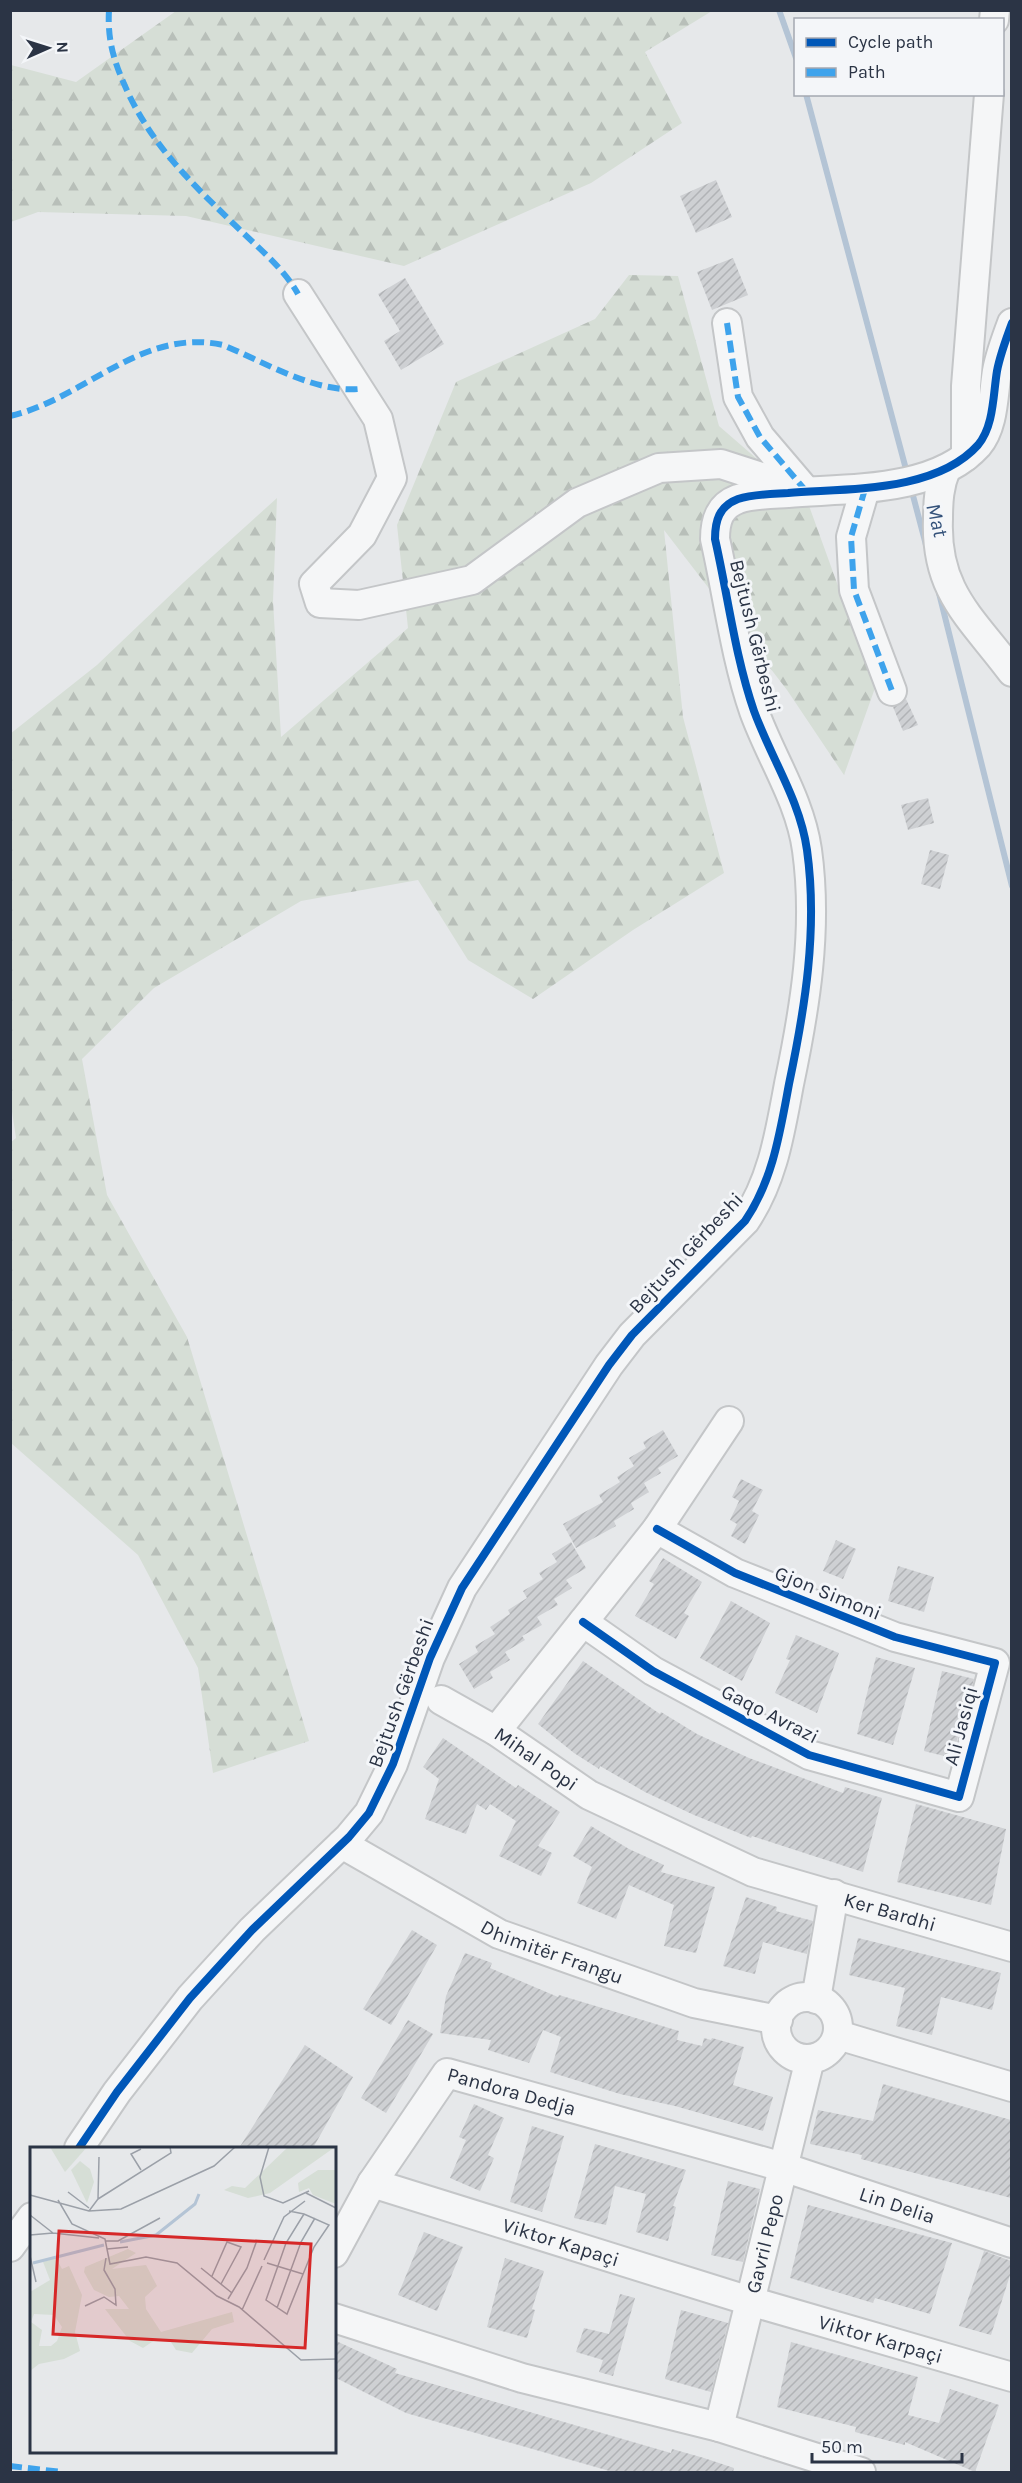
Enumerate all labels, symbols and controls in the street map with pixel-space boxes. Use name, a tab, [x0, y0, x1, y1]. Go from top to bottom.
north arrow	[18, 18, 78, 78]
legend	[794, 18, 1004, 96]
text: Cycle path	[848, 31, 933, 53]
text: N	[53, 41, 72, 53]
text: Path	[848, 61, 886, 83]
water label: Mat	[921, 501, 953, 540]
street label: Bejtush Gërbeshi	[725, 557, 785, 715]
street label: Bejtush Gërbeshi	[624, 1188, 748, 1318]
street label: Gjon Simoni	[771, 1561, 885, 1625]
street label: Bejtush Gërbeshi	[363, 1615, 439, 1771]
street label: Gaqo Avrazi	[718, 1680, 822, 1748]
street label: Ali Jasiqi	[939, 1684, 983, 1768]
street label: Mihal Popi	[490, 1722, 582, 1795]
street label: Ker Bardhi	[841, 1887, 939, 1936]
street label: Dhimitër Frangu	[477, 1915, 626, 1989]
street label: Pandora Dedja	[445, 2062, 579, 2120]
inset map	[30, 2147, 336, 2453]
street label: Lin Delia	[856, 2182, 938, 2228]
street label: Gavril Pepo	[741, 2191, 788, 2296]
street label: Viktor Kapaçi	[500, 2213, 622, 2271]
street label: Viktor Karpaçi	[816, 2310, 945, 2368]
scale bar	[812, 2426, 962, 2464]
text: 50 m	[821, 2436, 863, 2458]

